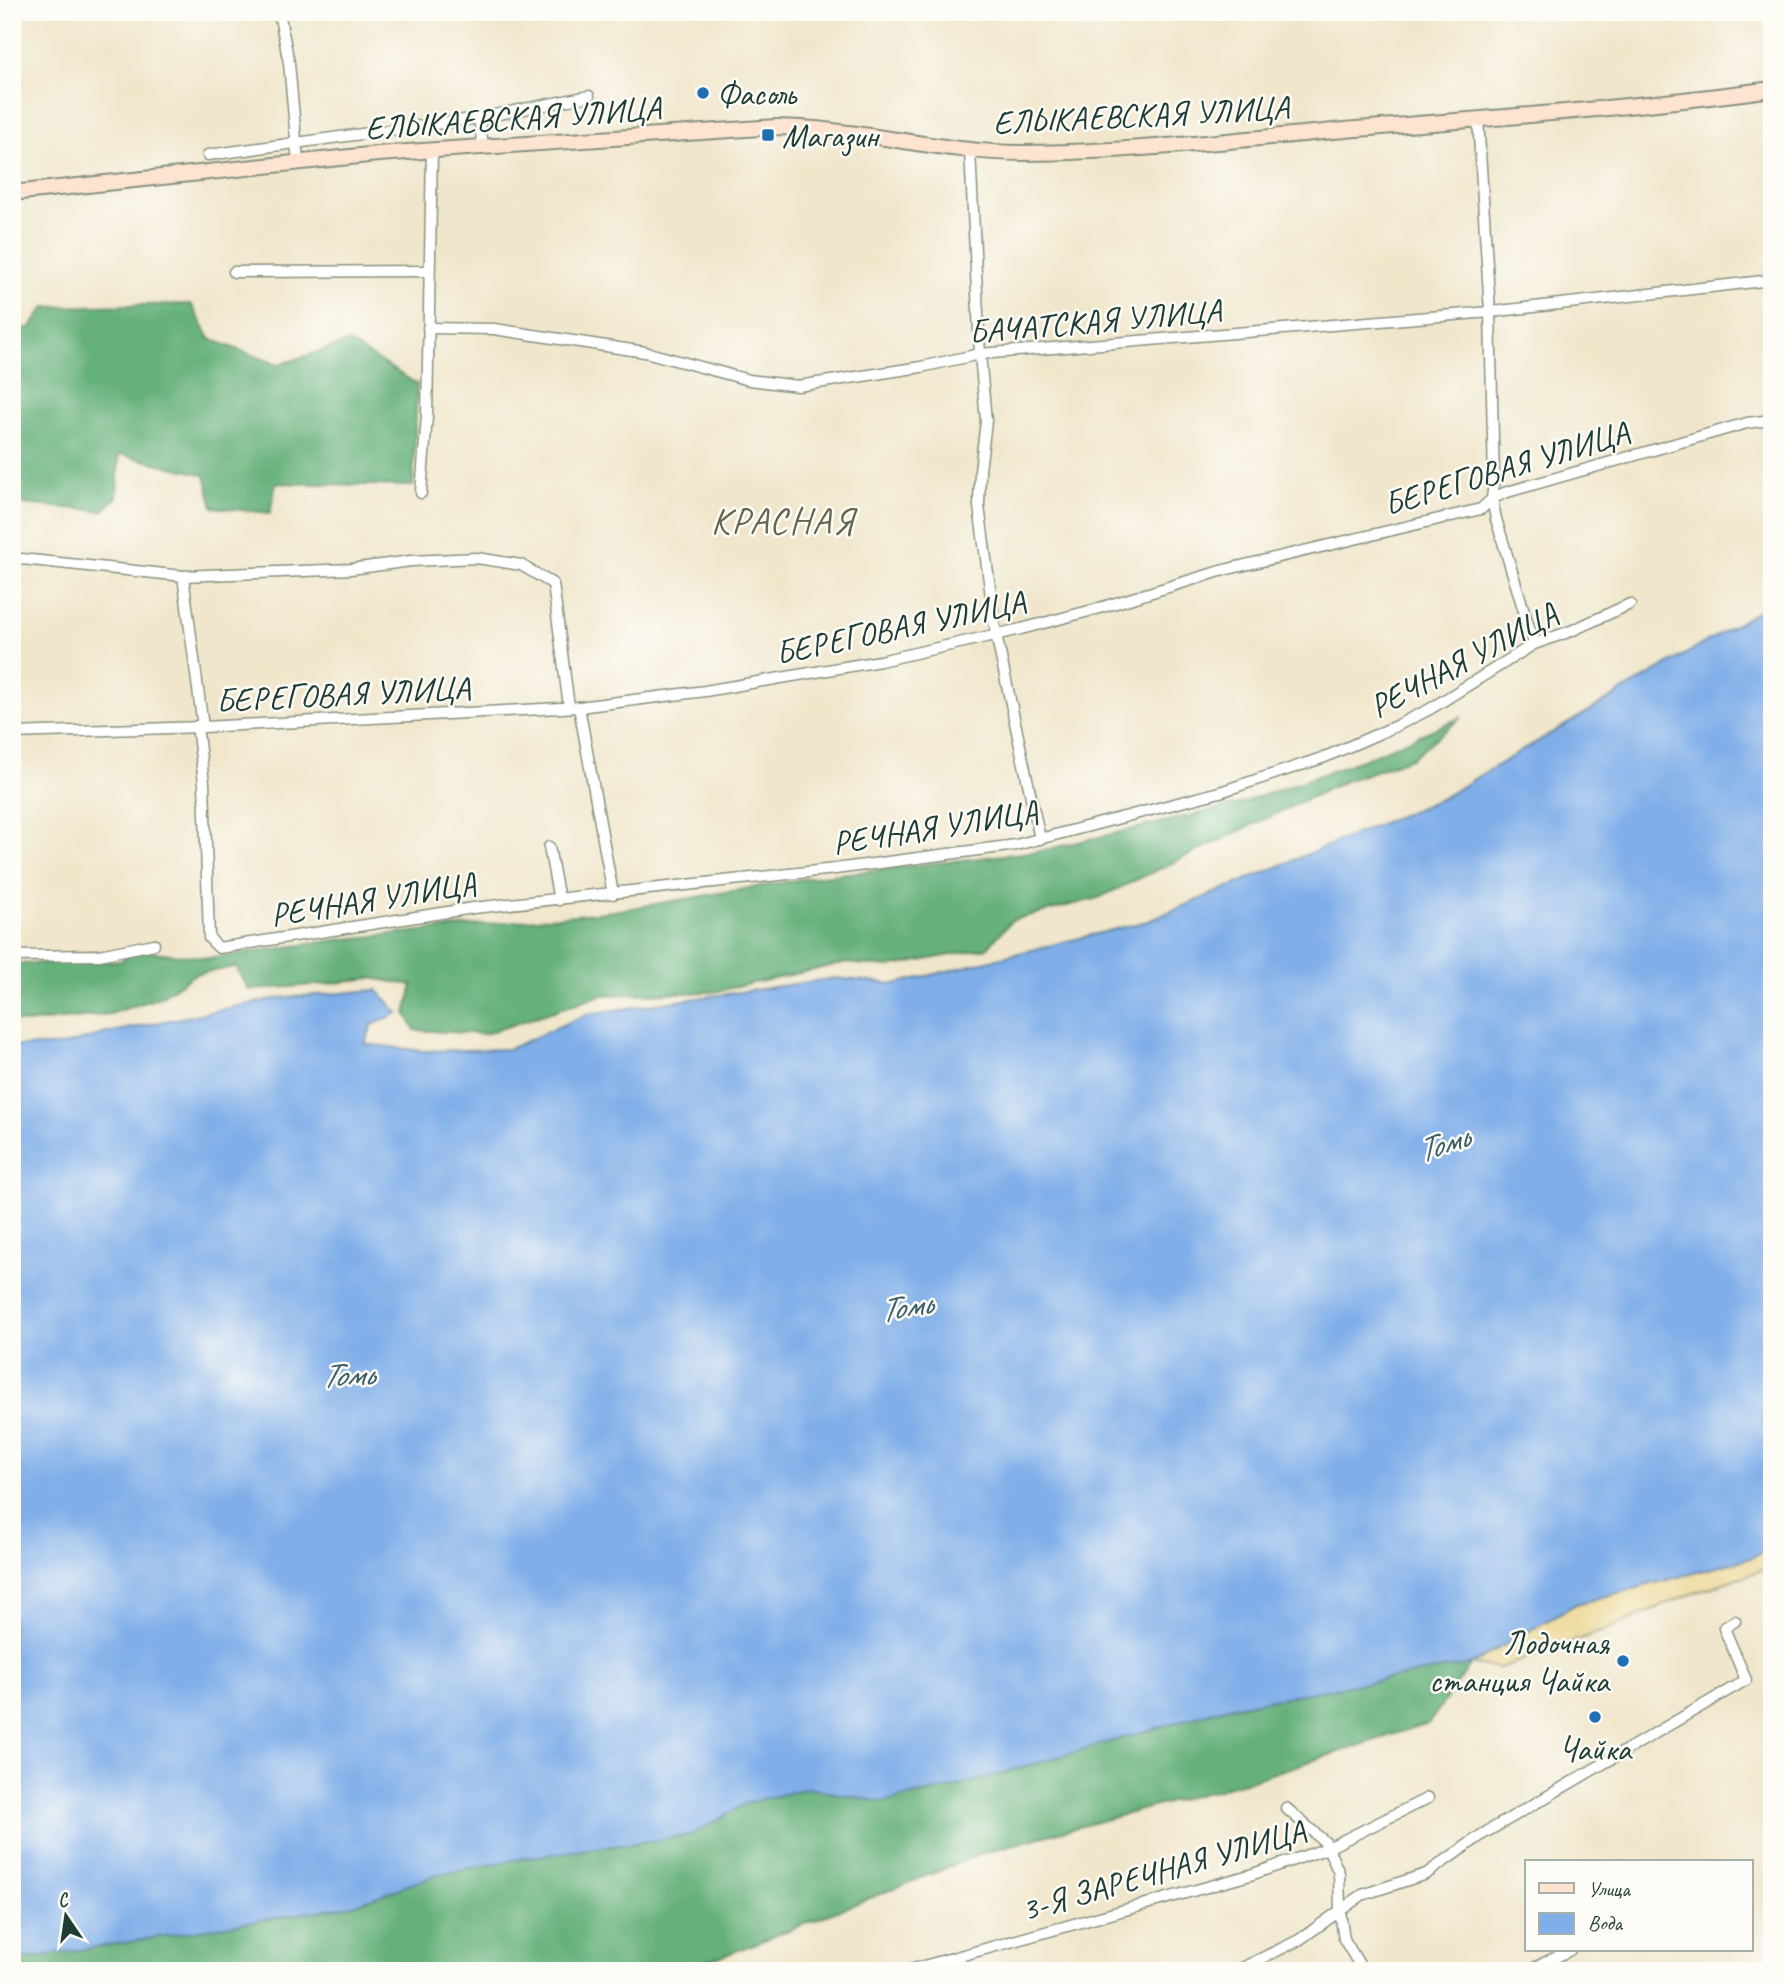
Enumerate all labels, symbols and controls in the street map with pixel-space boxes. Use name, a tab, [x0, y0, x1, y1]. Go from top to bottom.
place label: Фасоль	[717, 73, 797, 115]
marker: Фасоль	[695, 85, 711, 101]
street label: ЕЛЫКАЕВСКАЯ УЛИЦА	[992, 86, 1291, 144]
street label: ЕЛЫКАЕВСКАЯ УЛИЦА	[364, 87, 664, 149]
place label: Магазин	[782, 115, 881, 157]
marker: Магазин	[760, 127, 776, 143]
street label: БАЧАТСКАЯ УЛИЦА	[967, 289, 1224, 353]
street label: БЕРЕГОВАЯ УЛИЦА	[1379, 410, 1635, 525]
district label: КРАСНАЯ	[711, 497, 859, 544]
street label: БЕРЕГОВАЯ УЛИЦА	[772, 580, 1030, 674]
street label: РЕЧНАЯ УЛИЦА	[1362, 592, 1566, 727]
street label: БЕРЕГОВАЯ УЛИЦА	[215, 666, 472, 722]
street label: РЕЧНАЯ УЛИЦА	[830, 790, 1042, 864]
street label: РЕЧНАЯ УЛИЦА	[268, 862, 480, 936]
water label: Томь	[1410, 1113, 1478, 1173]
water label: Томь	[876, 1279, 939, 1333]
water label: Томь	[320, 1351, 378, 1398]
place label: Лодочная станция Чайка	[1429, 1622, 1612, 1702]
marker: Лодочная станция Чайка	[1615, 1653, 1631, 1669]
marker: Чайка	[1587, 1709, 1603, 1725]
place label: Чайка	[1559, 1728, 1634, 1770]
street label: 3-Я ЗАРЕЧНАЯ УЛИЦА	[1017, 1809, 1311, 1931]
legend	[1525, 1860, 1752, 1952]
text: Улица	[1588, 1876, 1631, 1902]
north arrow	[32, 1882, 102, 1952]
text: С	[55, 1887, 72, 1913]
text: Вода	[1588, 1910, 1624, 1936]

